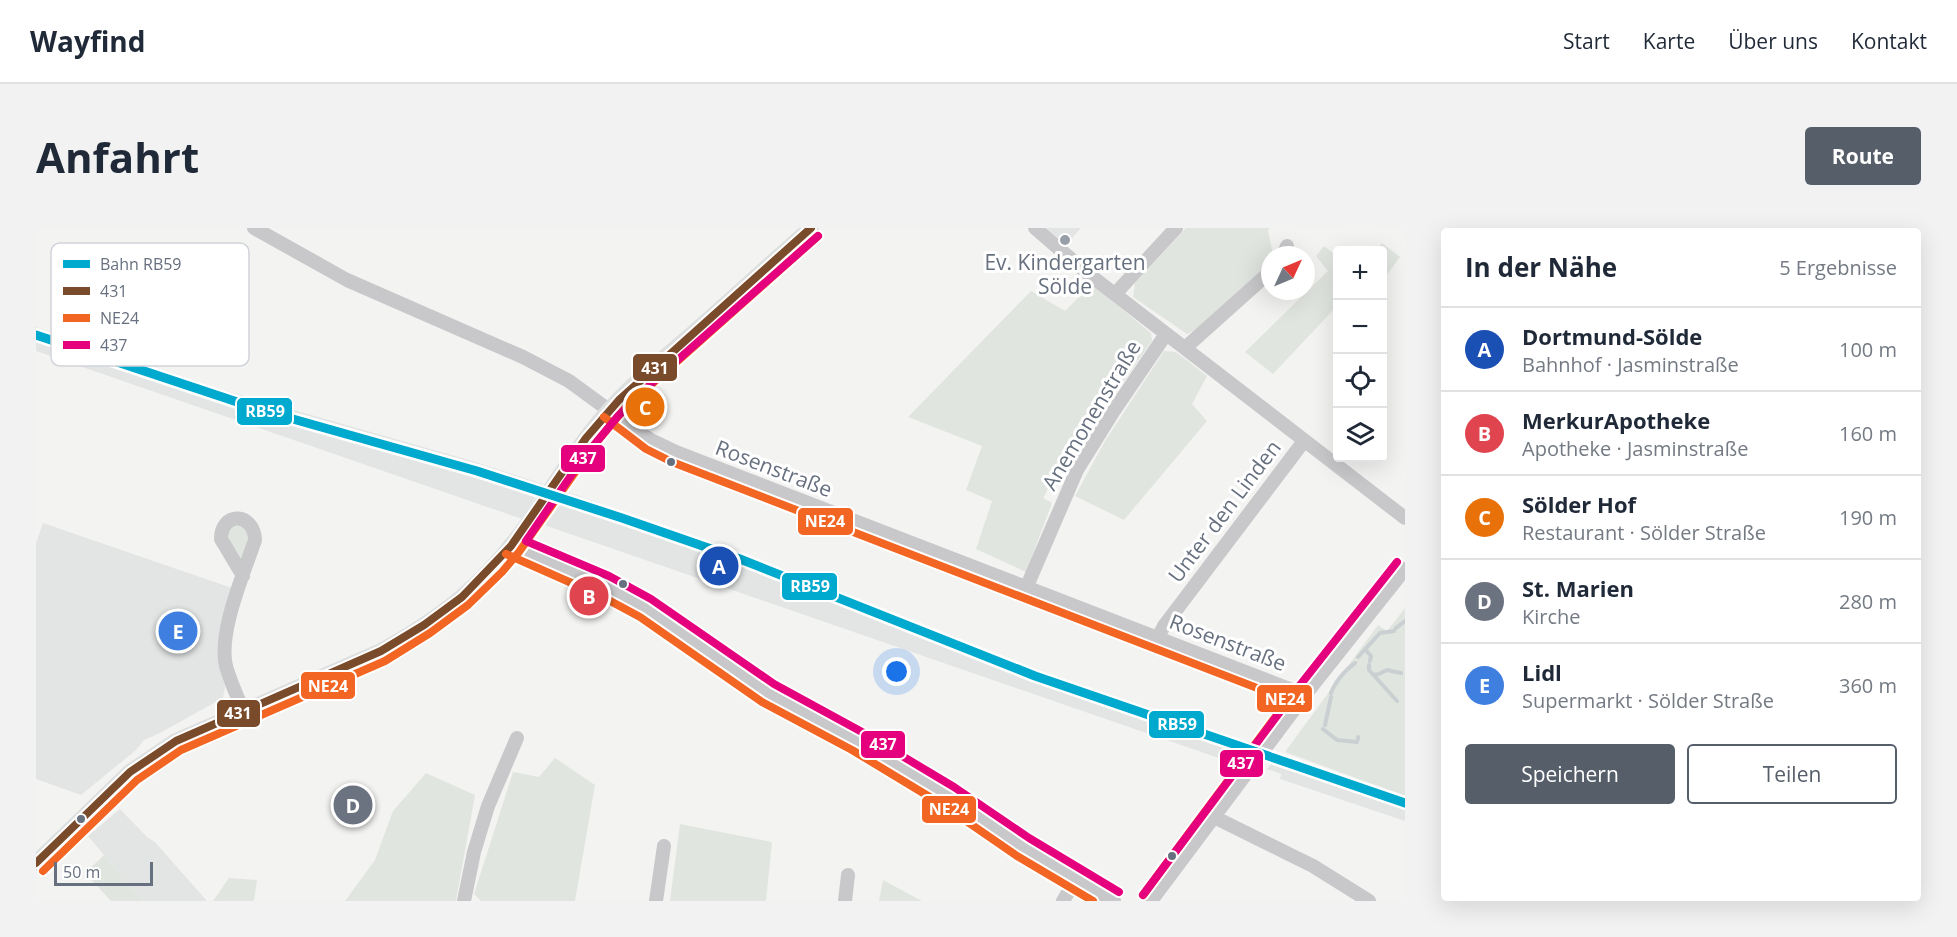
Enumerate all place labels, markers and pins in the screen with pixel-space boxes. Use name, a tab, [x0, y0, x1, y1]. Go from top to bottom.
marker: Ev. Kindergarten Sölde	[1058, 233, 1072, 247]
place label: Ev. Kindergarten Sölde	[984, 248, 1146, 300]
pin: C	[626, 384, 664, 429]
unlabelled marker	[665, 456, 677, 468]
pin: A	[700, 544, 738, 588]
pin: B	[570, 574, 608, 619]
unlabelled marker	[617, 578, 629, 590]
pin: E	[158, 608, 198, 654]
pin: D	[334, 782, 372, 828]
unlabelled marker	[75, 813, 87, 825]
unlabelled marker	[1166, 850, 1178, 862]

